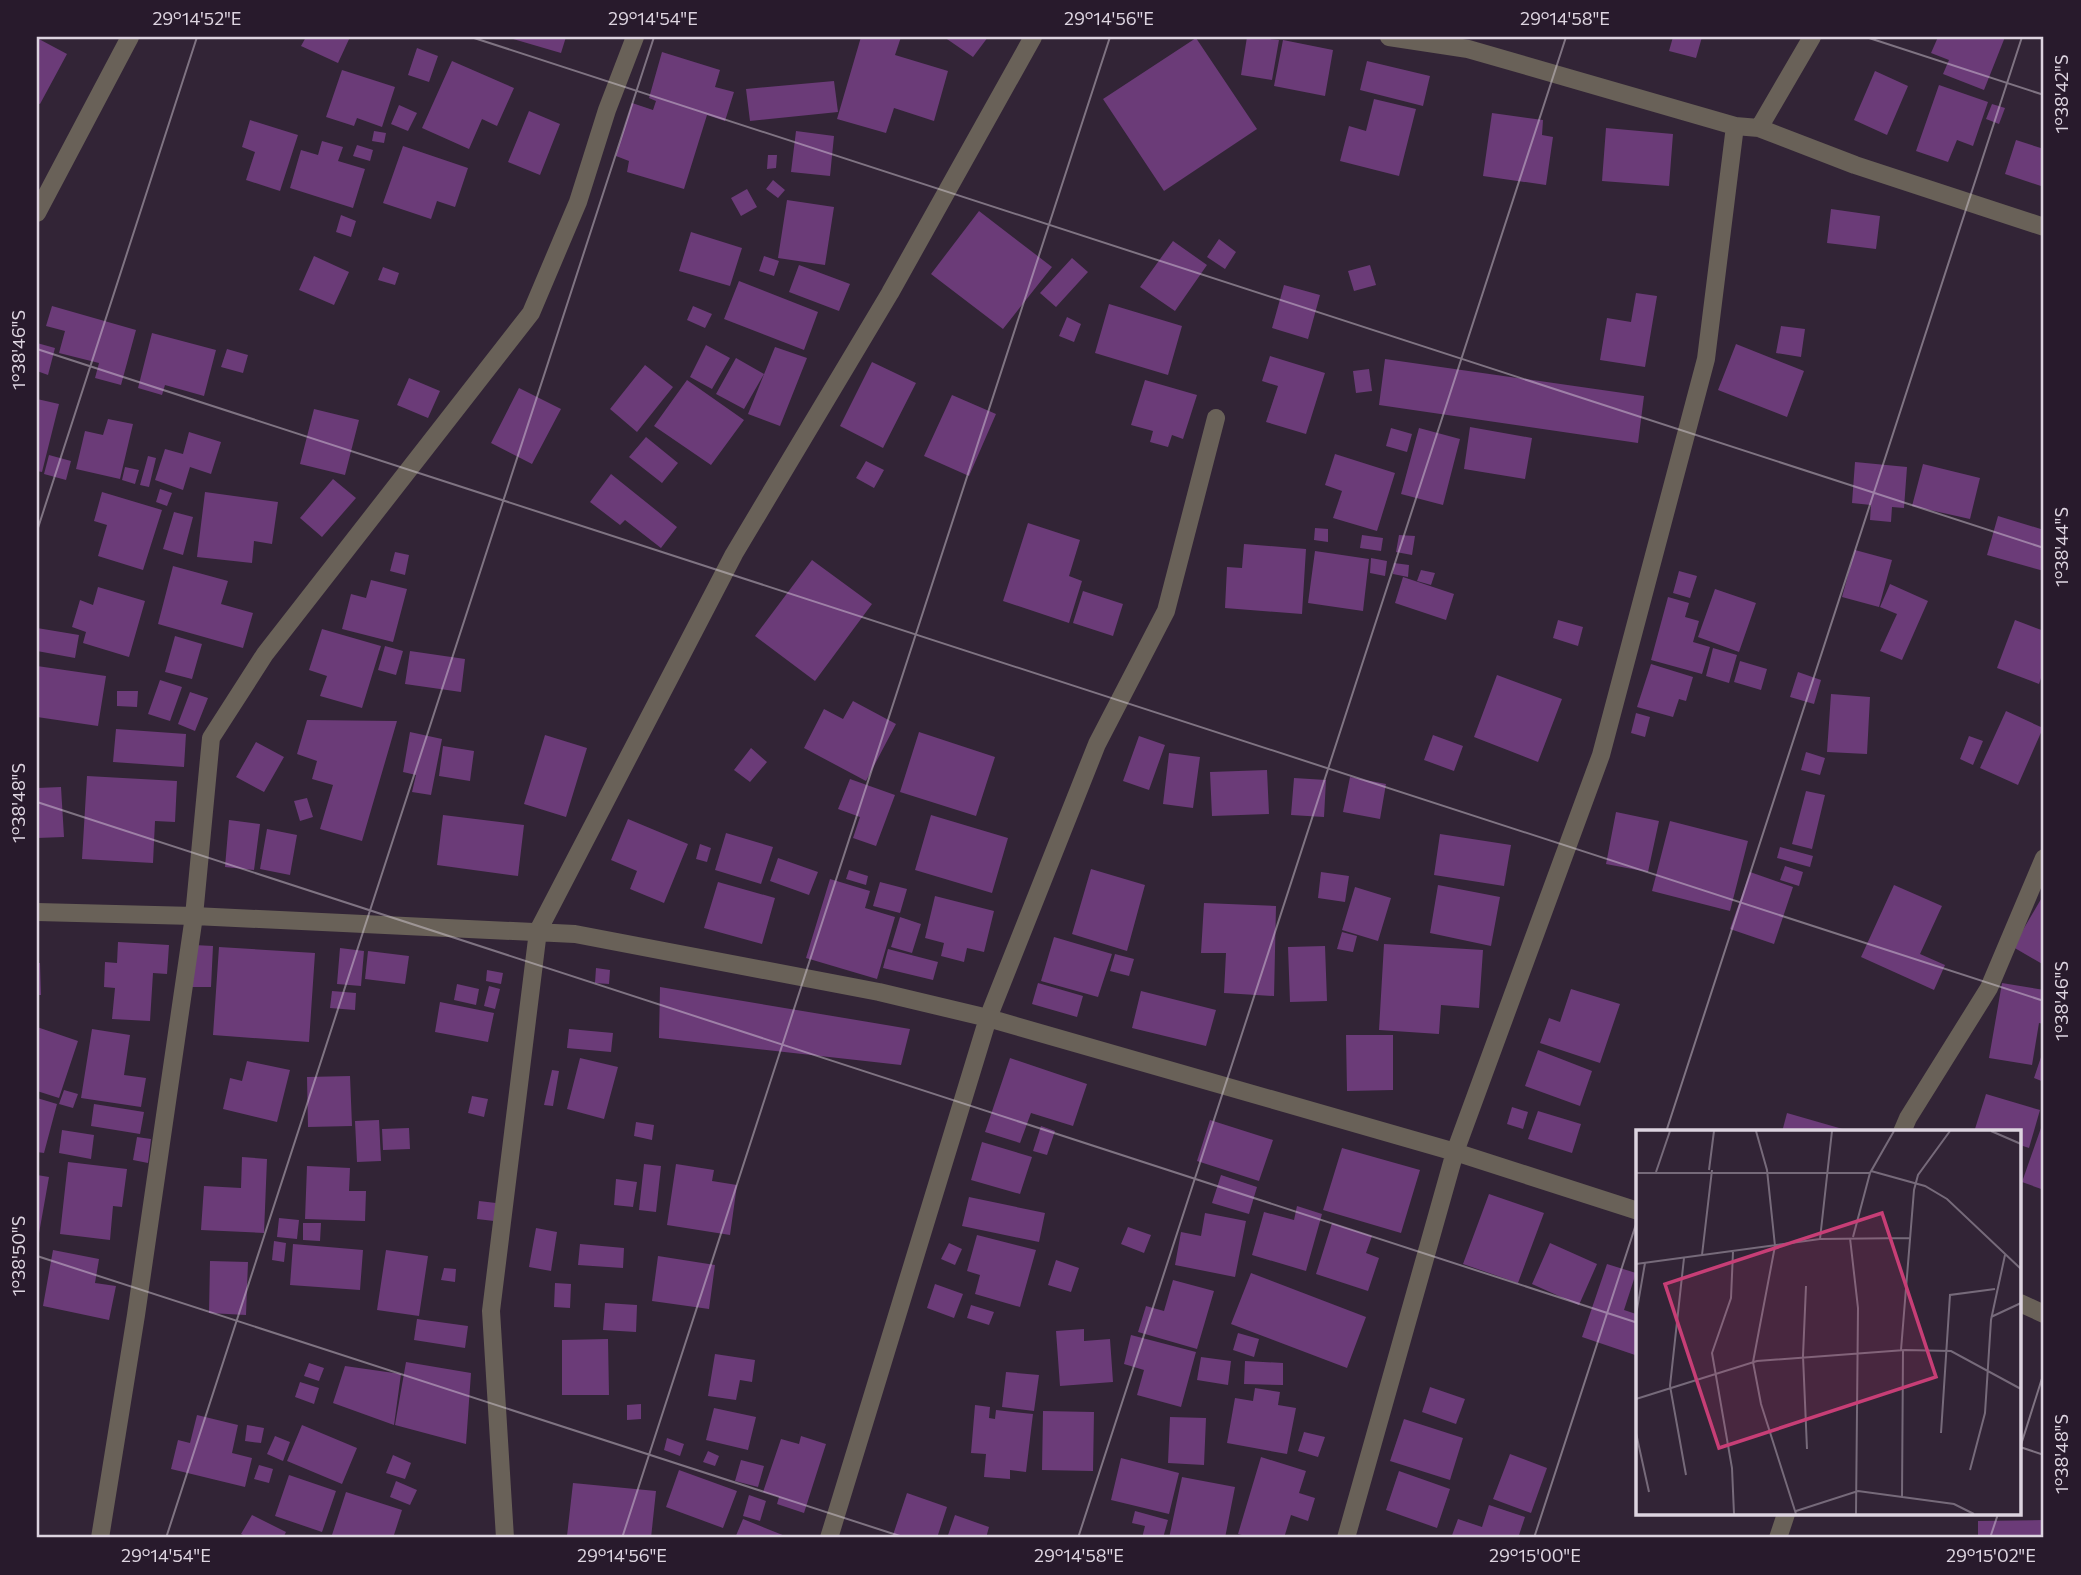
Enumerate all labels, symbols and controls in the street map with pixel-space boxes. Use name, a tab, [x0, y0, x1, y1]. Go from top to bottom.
text: 29°14'52"E	[152, 7, 242, 29]
text: 29°14'54"E	[608, 7, 698, 29]
text: 29°14'56"E	[1064, 7, 1154, 29]
text: 29°14'58"E	[1520, 7, 1610, 29]
text: 1°38'42"S	[2050, 55, 2072, 133]
text: 1°38'46"S	[7, 310, 29, 390]
text: 1°38'44"S	[2050, 507, 2072, 587]
text: 1°38'48"S	[7, 763, 29, 843]
text: 1°38'46"S	[2050, 961, 2072, 1041]
inset map	[1636, 1130, 2022, 1516]
text: 1°38'50"S	[7, 1216, 29, 1296]
text: 1°38'48"S	[2050, 1414, 2072, 1494]
text: 29°14'54"E	[121, 1544, 211, 1566]
text: 29°14'56"E	[577, 1544, 667, 1566]
text: 29°14'58"E	[1034, 1544, 1124, 1566]
text: 29°15'00"E	[1489, 1544, 1581, 1566]
text: 29°15'02"E	[1946, 1544, 2036, 1566]

